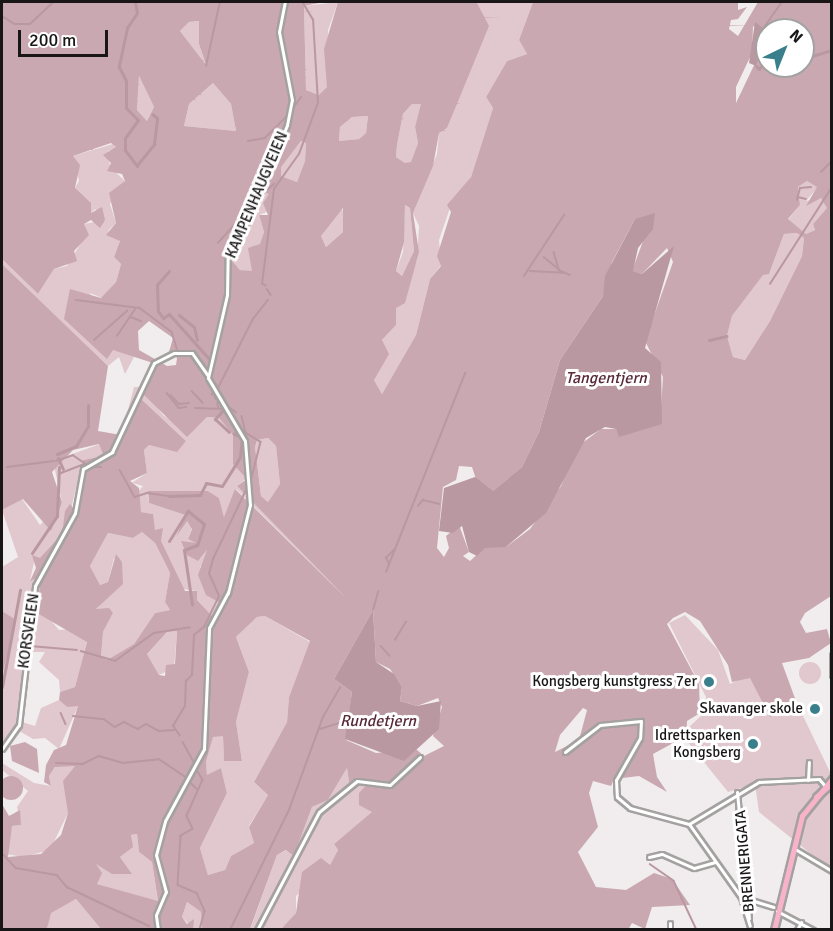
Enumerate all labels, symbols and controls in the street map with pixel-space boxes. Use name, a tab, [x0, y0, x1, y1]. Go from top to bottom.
scale bar	[21, 18, 111, 56]
north arrow	[755, 18, 815, 78]
text: N	[785, 25, 807, 47]
text: 200 m	[29, 29, 76, 51]
street label: KAMPENHAUGVEIEN	[222, 129, 292, 261]
water label: Tangentjern	[565, 368, 647, 388]
street label: KORSVEIEN	[15, 592, 43, 670]
place label: Kongsberg kunstgress 7er	[532, 673, 697, 691]
marker: Kongsberg kunstgress 7er	[702, 675, 716, 689]
place label: Skavanger skole	[700, 700, 803, 718]
marker: Skavanger skole	[808, 702, 822, 716]
water label: Rundetjern	[340, 711, 416, 731]
place label: Idrettsparken Kongsberg	[655, 726, 741, 761]
marker: Idrettsparken Kongsberg	[746, 737, 760, 751]
street label: BRENNERIGATA	[732, 809, 758, 913]

